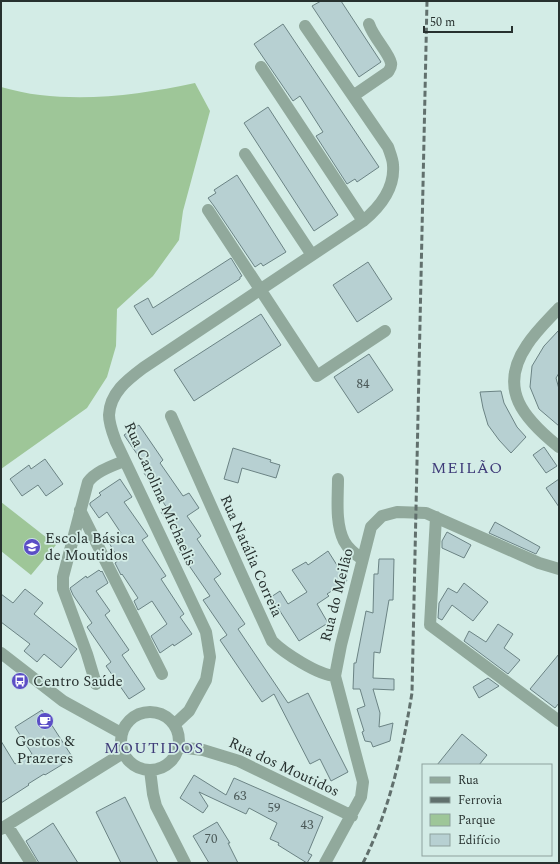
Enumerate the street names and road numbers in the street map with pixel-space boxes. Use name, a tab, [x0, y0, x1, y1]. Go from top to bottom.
street label: Rua Carolina Michaelis	[118, 418, 202, 570]
street label: Rua Natália Correia	[214, 491, 289, 621]
street label: Rua do Meilão	[314, 546, 360, 644]
street label: Rua dos Moutidos	[225, 731, 343, 803]

